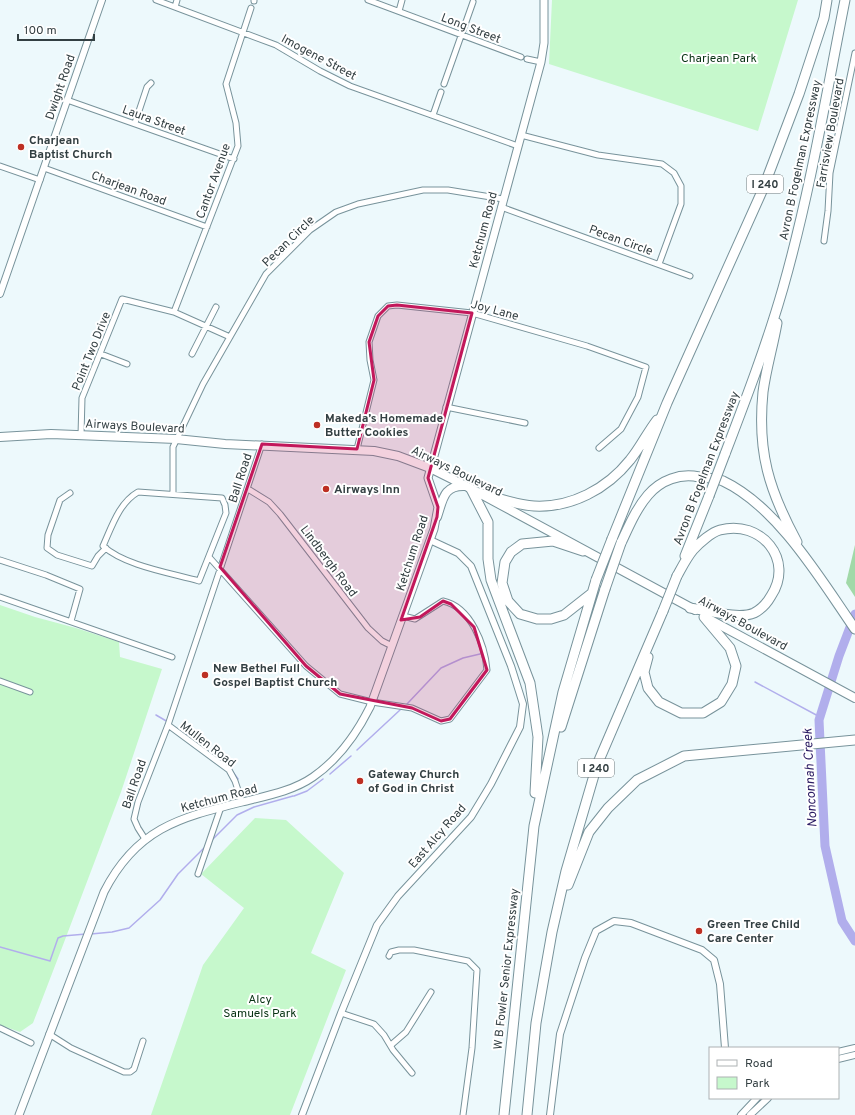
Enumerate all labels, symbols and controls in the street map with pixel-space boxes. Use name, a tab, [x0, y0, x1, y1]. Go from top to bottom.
street label: Long Street	[438, 10, 503, 48]
scale bar	[18, 16, 94, 42]
text: 100 m	[24, 23, 57, 39]
street label: Imogene Street	[278, 31, 359, 84]
park label: Charjean Park	[681, 51, 757, 67]
street label: Dwight Road	[42, 52, 80, 122]
street label: Farrisview Boulevard	[813, 77, 849, 189]
street label: Avron B Fogelman Expressway	[776, 79, 826, 242]
street label: Laura Street	[120, 102, 188, 140]
place label: Charjean Baptist Church	[29, 133, 112, 163]
street label: Cantor Avenue	[193, 141, 235, 221]
marker: Charjean Baptist Church	[16, 142, 26, 152]
street label: Charjean Road	[89, 168, 168, 210]
road number: I 240	[747, 175, 783, 193]
street label: Ketchum Road	[466, 190, 502, 270]
street label: Pecan Circle	[259, 213, 318, 271]
street label: Pecan Circle	[586, 222, 655, 260]
street label: Joy Lane	[469, 297, 520, 325]
street label: Point Two Drive	[69, 310, 115, 393]
street label: Avron B Fogelman Expressway	[670, 389, 744, 548]
place label: Makeda’s Homemade Butter Cookies	[325, 411, 443, 441]
street label: Airways Boulevard	[85, 416, 185, 438]
marker: Makeda’s Homemade Butter Cookies	[312, 420, 322, 430]
street label: Airways Boulevard	[408, 443, 505, 501]
street label: Ball Road	[225, 451, 256, 505]
place label: Airways Inn	[334, 482, 400, 498]
marker: Airways Inn	[321, 484, 331, 494]
street label: Ketchum Road	[393, 513, 433, 593]
street label: Lindbergh Road	[296, 523, 360, 601]
street label: Airways Boulevard	[695, 593, 790, 655]
place label: New Bethel Full Gospel Baptist Church	[213, 661, 337, 691]
marker: New Bethel Full Gospel Baptist Church	[200, 670, 210, 680]
street label: Mullen Road	[176, 718, 239, 772]
water label: Nonconnah Creek	[800, 727, 822, 828]
street label: Ball Road	[119, 758, 151, 811]
road number: I 240	[578, 759, 614, 777]
place label: Gateway Church of God in Christ	[368, 767, 459, 797]
marker: Gateway Church of God in Christ	[355, 776, 365, 786]
street label: Ketchum Road	[179, 781, 259, 817]
street label: East Alcy Road	[405, 801, 470, 872]
street label: W B Fowler Senior Expressway	[491, 888, 523, 1051]
place label: Green Tree Child Care Center	[707, 917, 800, 947]
marker: Green Tree Child Care Center	[694, 926, 704, 936]
park label: Alcy Samuels Park	[223, 992, 297, 1022]
legend	[709, 1047, 839, 1099]
text: Road	[745, 1056, 773, 1072]
text: Park	[745, 1076, 770, 1092]

